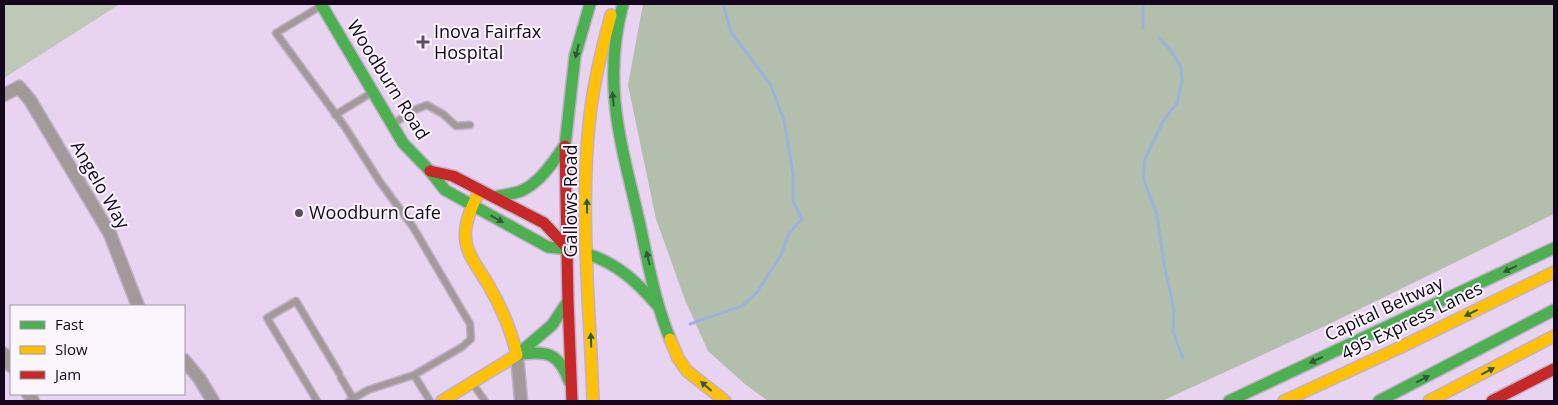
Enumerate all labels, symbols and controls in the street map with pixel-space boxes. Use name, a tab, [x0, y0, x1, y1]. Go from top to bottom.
street label: Woodburn Road	[342, 15, 435, 144]
place label: Inova Fairfax Hospital	[434, 19, 542, 64]
marker: Inova Fairfax Hospital	[416, 35, 430, 49]
one-way arrow	[573, 43, 581, 58]
one-way arrow	[609, 91, 617, 107]
street label: Angelo Way	[66, 136, 136, 234]
street label: Gallows Road	[558, 144, 582, 258]
one-way arrow	[583, 197, 591, 213]
place label: Woodburn Cafe	[309, 200, 441, 224]
marker: Woodburn Cafe	[293, 207, 305, 219]
one-way arrow	[489, 215, 504, 223]
one-way arrow	[644, 251, 652, 266]
one-way arrow	[1503, 265, 1517, 273]
street label: Capital Beltway	[1320, 270, 1448, 346]
street label: 495 Express Lanes	[1337, 275, 1486, 365]
legend	[10, 305, 185, 395]
one-way arrow	[1464, 309, 1478, 317]
text: Fast	[55, 314, 84, 334]
one-way arrow	[587, 332, 595, 348]
text: Slow	[55, 339, 88, 359]
one-way arrow	[1309, 356, 1323, 364]
text: Jam	[53, 364, 81, 384]
one-way arrow	[1481, 367, 1496, 375]
one-way arrow	[1415, 375, 1430, 383]
one-way arrow	[699, 381, 712, 392]

